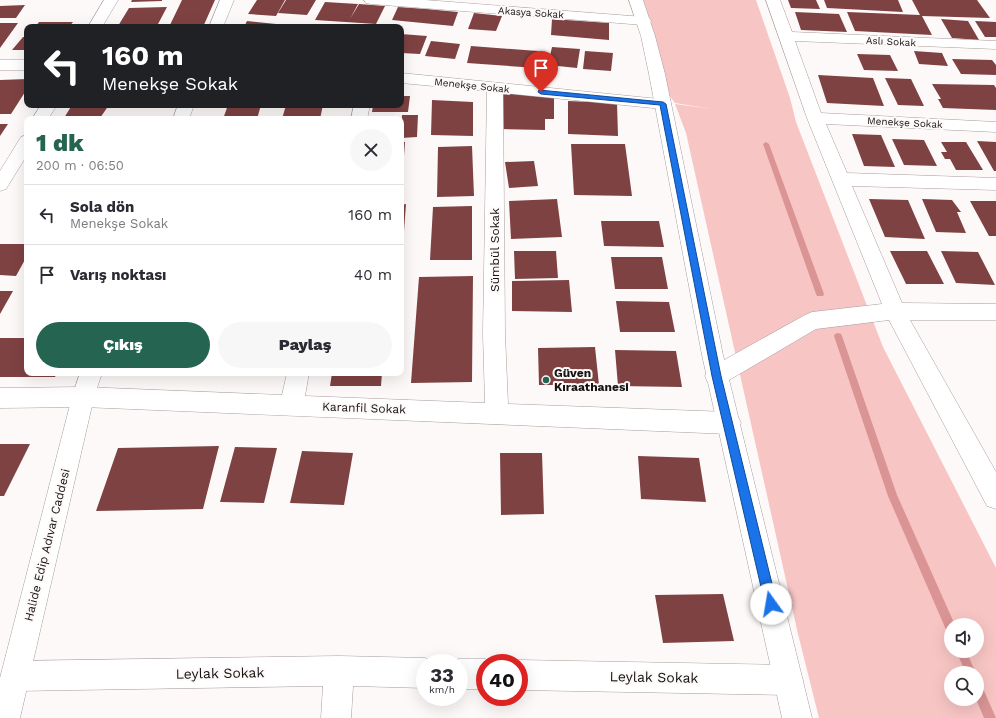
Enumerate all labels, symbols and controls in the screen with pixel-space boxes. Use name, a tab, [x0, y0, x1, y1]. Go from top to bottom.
street label: Akasya Sokak	[498, 5, 565, 20]
street label: Aslı Sokak	[866, 35, 917, 48]
text: 160 m	[102, 39, 184, 72]
icon: left	[36, 40, 88, 92]
pin	[524, 51, 558, 92]
icon: arrive	[530, 57, 552, 79]
text: Menekşe Sokak	[102, 73, 238, 94]
street label: Menekşe Sokak	[434, 76, 510, 95]
street label: Menekşe Sokak	[867, 115, 943, 130]
text: 1 dk	[36, 129, 84, 157]
button: close	[350, 129, 392, 171]
text: 200 m · 06:50	[36, 158, 124, 173]
text: Sola dön	[70, 198, 134, 216]
icon: left	[36, 204, 58, 226]
text: 160 m	[348, 206, 392, 224]
street label: Sümbül Sokak	[488, 208, 502, 292]
text: Menekşe Sokak	[70, 216, 168, 231]
icon: arrive	[36, 264, 58, 286]
text: Varış noktası	[70, 266, 167, 284]
text: 40 m	[354, 266, 392, 284]
button: Çıkış	[36, 322, 210, 368]
button: Paylaş	[218, 322, 392, 368]
place label: Güven Kıraathanesi	[554, 366, 629, 394]
marker: Güven Kıraathanesi	[541, 375, 551, 385]
street label: Karanfil Sokak	[322, 400, 406, 416]
street label: Halide Edip Adıvar Caddesi	[21, 467, 73, 623]
position arrow	[750, 583, 792, 625]
map controls	[944, 618, 984, 706]
button: sound	[944, 618, 984, 658]
speed limit sign: 40	[476, 654, 528, 706]
text: 33	[430, 663, 454, 687]
street label: Leylak Sokak	[175, 664, 265, 682]
button: search	[944, 666, 984, 706]
street label: Leylak Sokak	[609, 668, 699, 686]
text: km/h	[429, 684, 455, 695]

